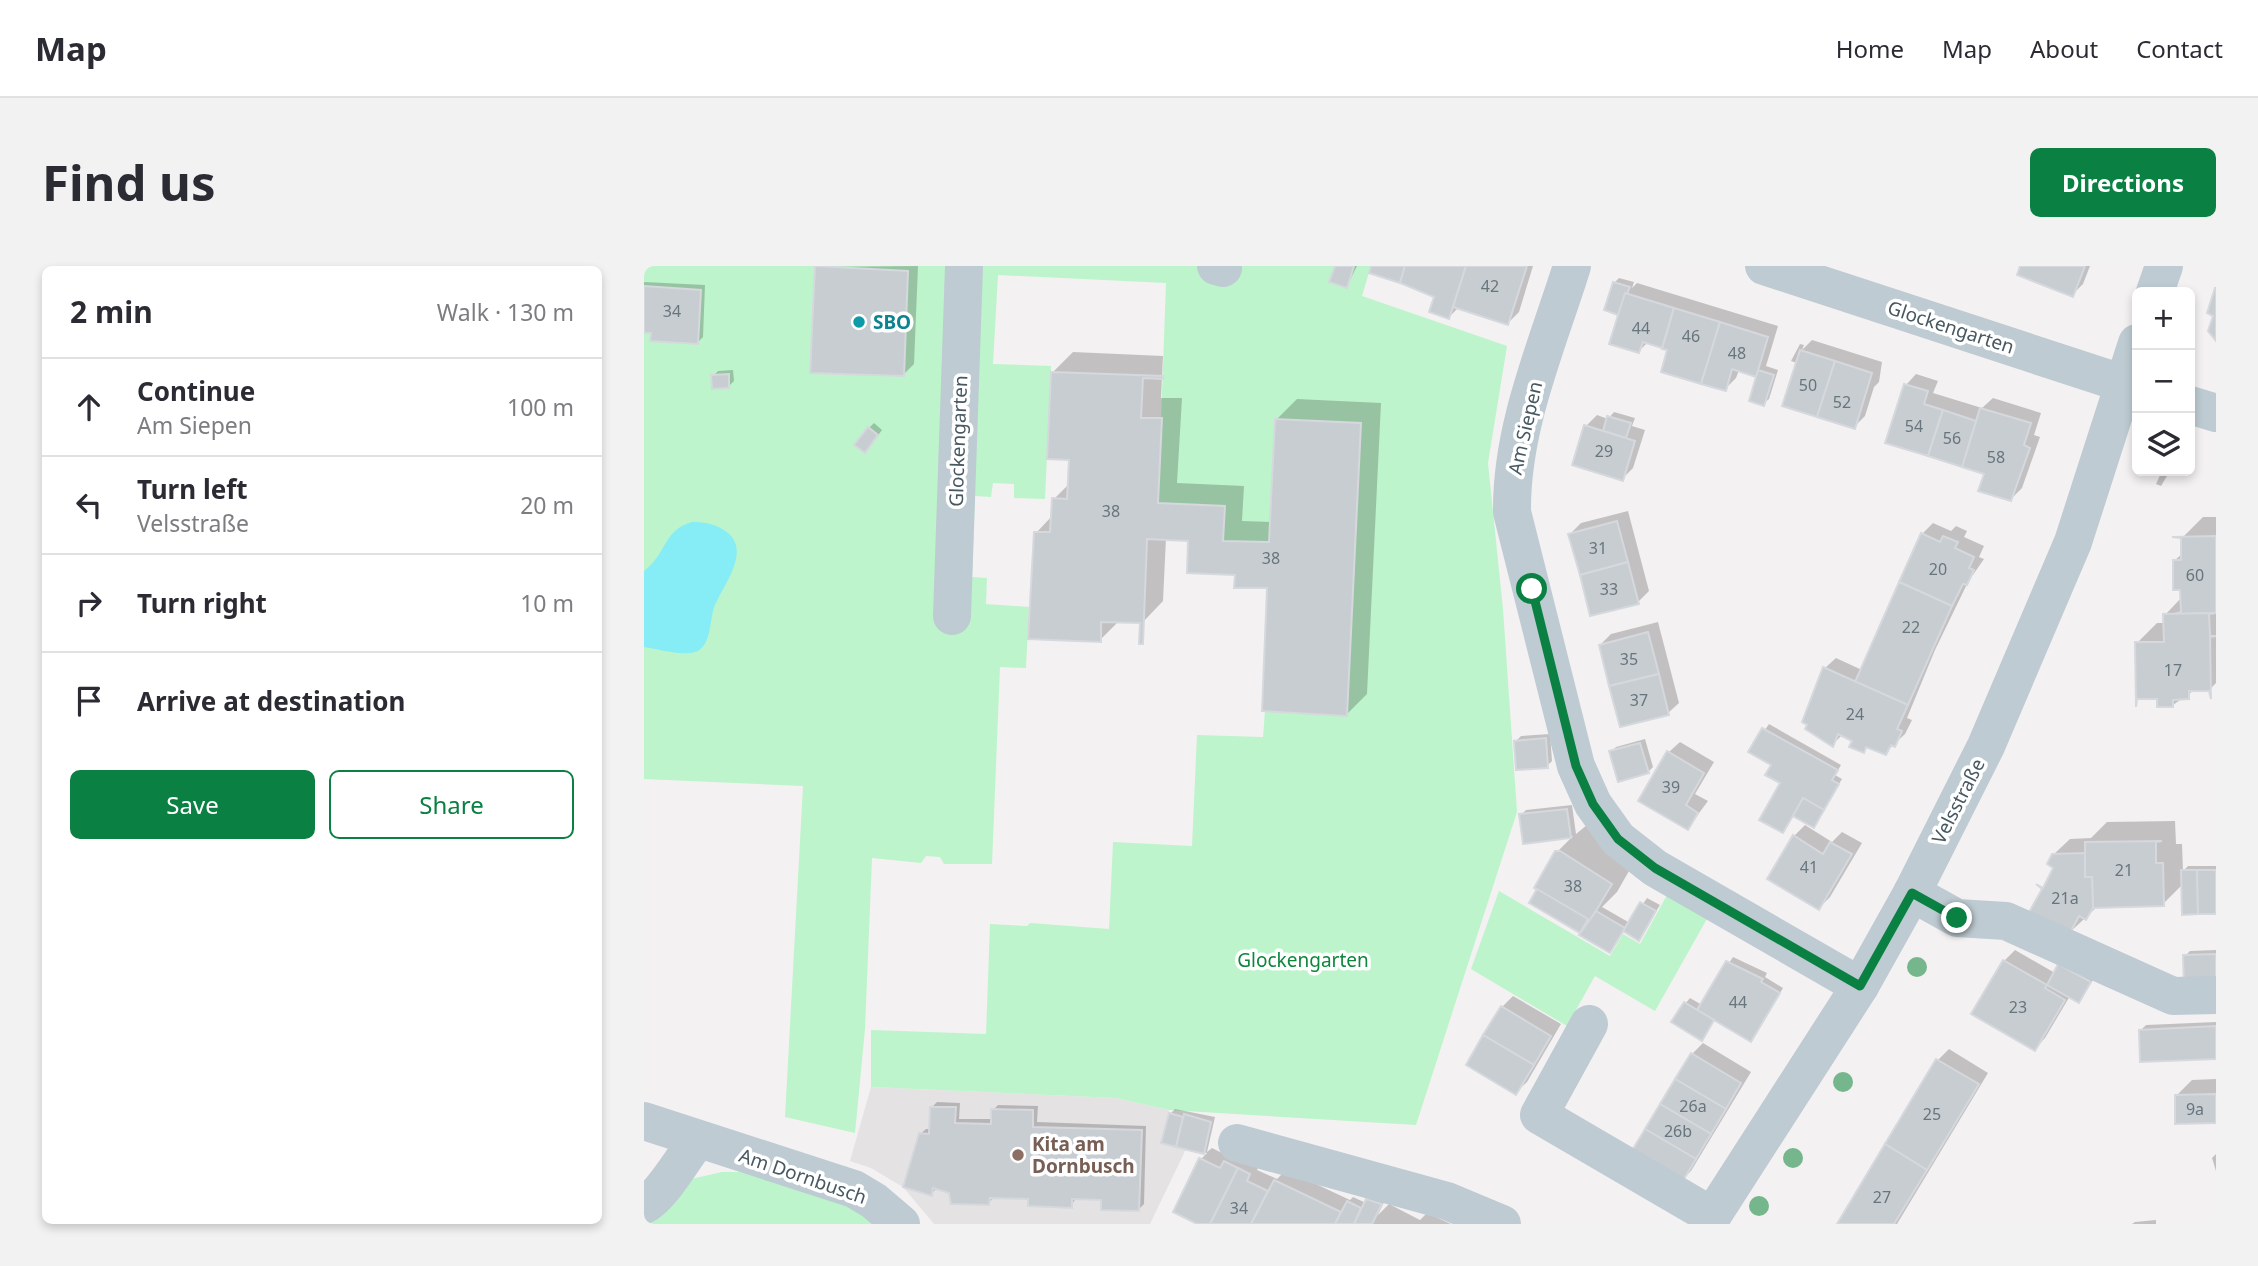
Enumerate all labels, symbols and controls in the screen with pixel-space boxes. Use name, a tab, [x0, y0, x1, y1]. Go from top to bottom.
text: Map	[35, 26, 107, 71]
text: Home	[1836, 32, 1904, 65]
text: Map	[1942, 32, 1992, 65]
text: About	[2030, 32, 2098, 65]
text: Contact	[2136, 32, 2223, 65]
button: Directions	[2030, 148, 2216, 217]
text: Find us	[42, 149, 216, 215]
house number: 42	[1481, 275, 1499, 297]
map controls	[2132, 287, 2195, 476]
button: +	[2132, 287, 2195, 350]
text: 2 min	[70, 291, 153, 332]
street label: Glockengarten	[1884, 294, 2018, 360]
text: Walk · 130 m	[437, 296, 574, 328]
house number: 34	[663, 300, 681, 322]
place label: SBO	[873, 309, 911, 335]
marker: SBO	[851, 314, 867, 330]
house number: 44	[1632, 317, 1650, 339]
house number: 46	[1682, 325, 1700, 347]
house number: 48	[1728, 342, 1746, 364]
button: −	[2132, 350, 2195, 413]
text: Continue	[137, 373, 255, 409]
house number: 50	[1799, 374, 1817, 396]
street label: Glockengarten	[943, 375, 973, 507]
street label: Am Siepen	[1502, 379, 1548, 477]
icon: ahead	[70, 388, 108, 426]
text: 100 m	[507, 391, 574, 423]
house number: 52	[1833, 391, 1851, 413]
text: Am Siepen	[137, 409, 252, 441]
button: layers	[2132, 413, 2195, 476]
house number: 54	[1905, 415, 1923, 437]
house number: 56	[1943, 427, 1961, 449]
house number: 29	[1595, 440, 1613, 462]
house number: 58	[1987, 446, 2005, 468]
text: Turn left	[137, 471, 248, 507]
icon: left	[70, 486, 108, 524]
text: 20 m	[520, 489, 574, 521]
house number: 38	[1102, 500, 1120, 522]
text: Velsstraße	[137, 507, 249, 539]
house number: 31	[1589, 537, 1607, 559]
house number: 38	[1262, 547, 1280, 569]
house number: 20	[1929, 558, 1947, 580]
house number: 60	[2186, 564, 2204, 586]
route start	[1516, 573, 1547, 604]
house number: 33	[1600, 578, 1618, 600]
icon: right	[70, 584, 108, 622]
text: Turn right	[137, 585, 267, 621]
text: 10 m	[520, 587, 574, 619]
house number: 22	[1902, 616, 1920, 638]
house number: 35	[1620, 648, 1638, 670]
house number: 17	[2164, 659, 2182, 681]
icon: arrive	[70, 682, 108, 720]
text: Arrive at destination	[137, 683, 406, 719]
house number: 37	[1630, 689, 1648, 711]
house number: 24	[1846, 703, 1864, 725]
street label: Velsstraße	[1925, 754, 1991, 848]
button: Save	[70, 770, 315, 839]
button: Share	[329, 770, 574, 839]
house number: 39	[1662, 776, 1680, 798]
house number: 41	[1800, 856, 1818, 878]
house number: 21	[2115, 859, 2133, 881]
house number: 38	[1564, 875, 1582, 897]
house number: 21a	[2051, 887, 2079, 909]
route end	[1941, 902, 1972, 933]
park label: Glockengarten	[1237, 947, 1369, 973]
house number: 44	[1729, 991, 1747, 1013]
house number: 23	[2009, 996, 2027, 1018]
house number: 26a	[1679, 1095, 1707, 1117]
house number: 9a	[2186, 1098, 2204, 1120]
house number: 25	[1923, 1103, 1941, 1125]
house number: 26b	[1664, 1120, 1692, 1142]
place label: Kita am Dornbusch	[1032, 1131, 1135, 1179]
street label: Am Dornbusch	[736, 1142, 870, 1210]
marker: Kita am Dornbusch	[1010, 1147, 1026, 1163]
house number: 27	[1873, 1186, 1891, 1208]
house number: 34	[1230, 1197, 1248, 1219]

